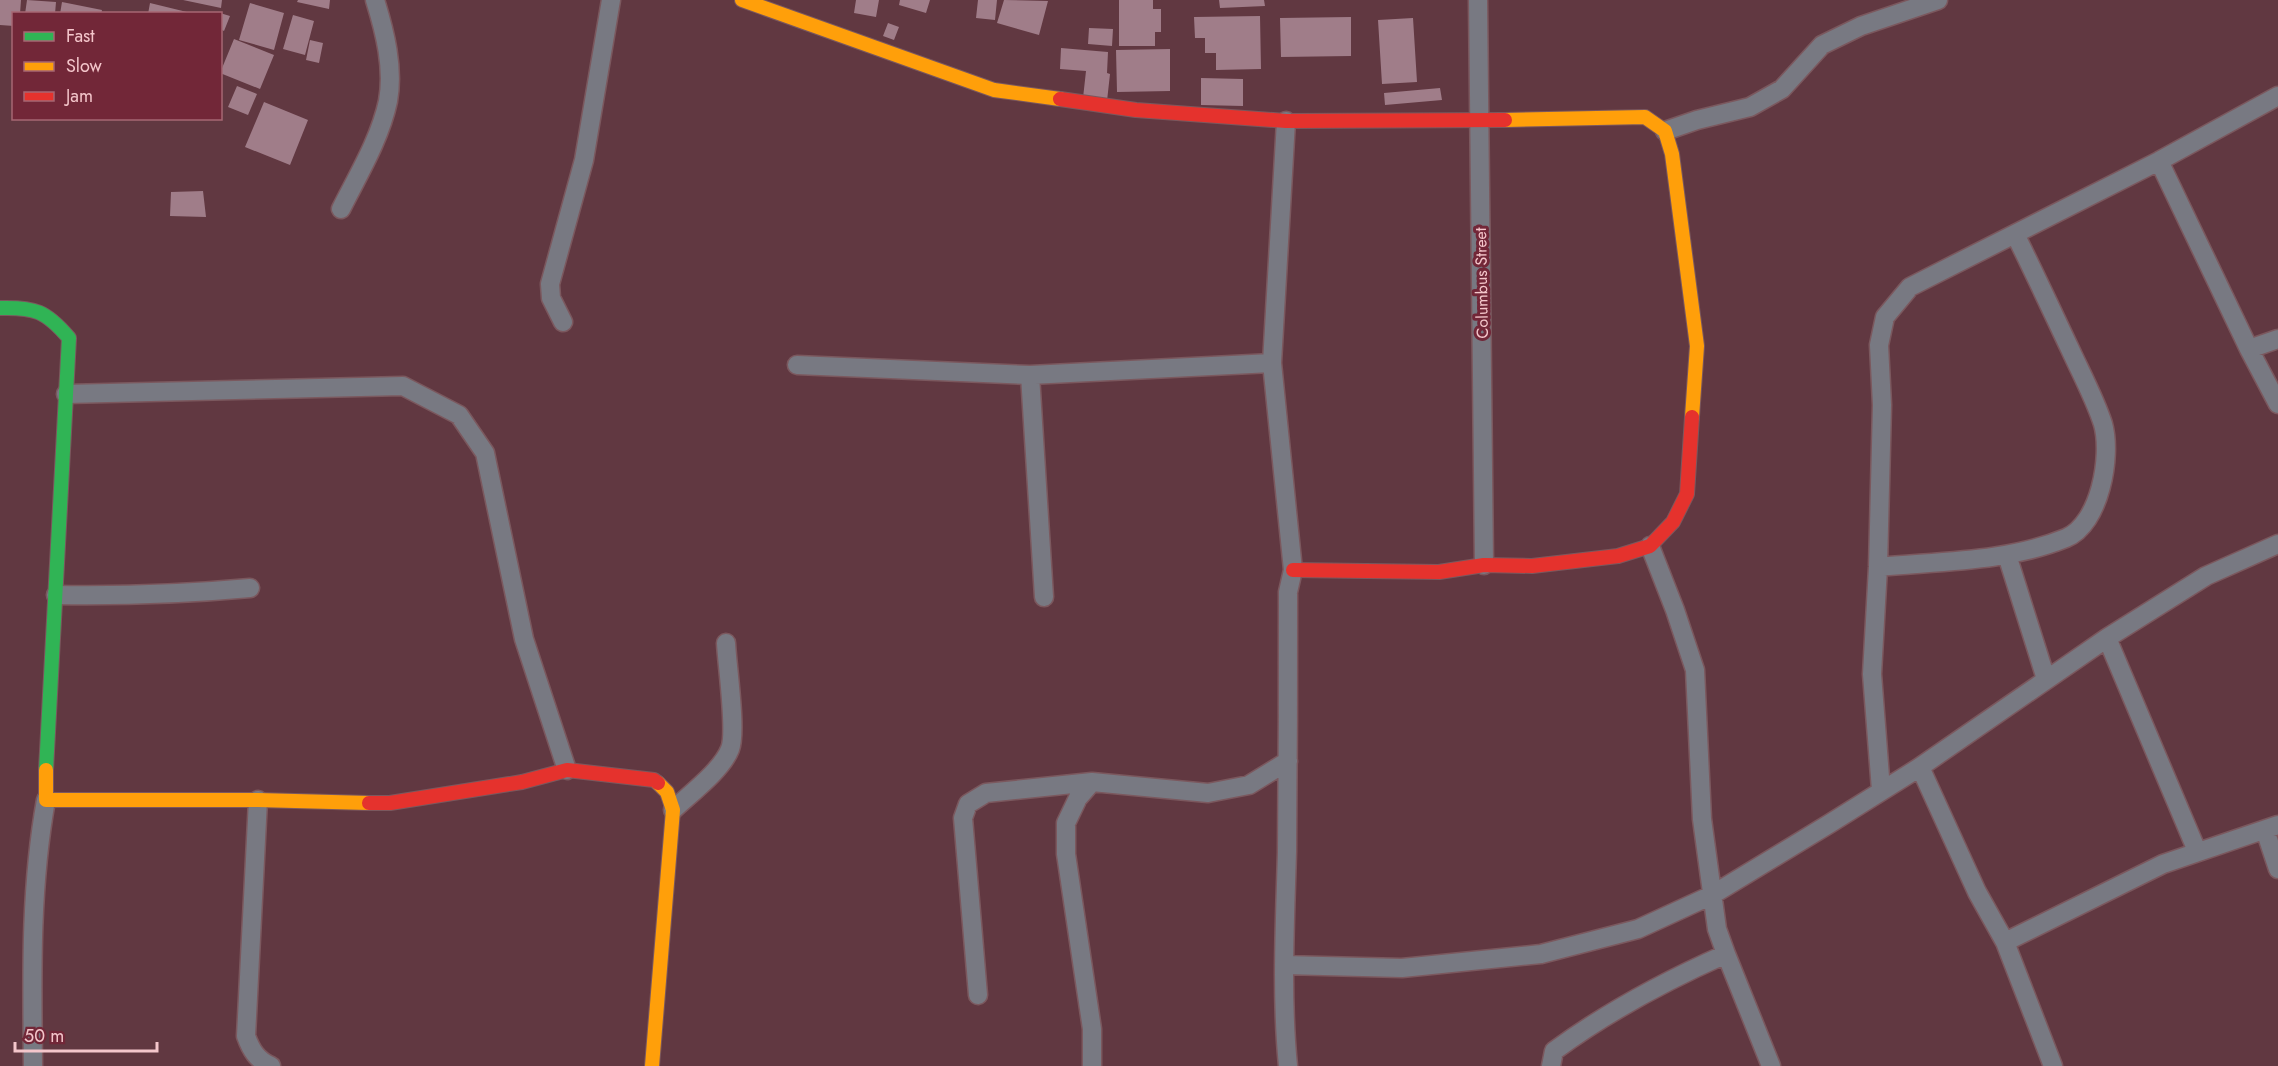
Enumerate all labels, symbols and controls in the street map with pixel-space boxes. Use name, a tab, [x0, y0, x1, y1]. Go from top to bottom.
legend	[12, 12, 222, 120]
text: Fast	[66, 23, 95, 49]
text: Slow	[66, 53, 103, 79]
text: Jam	[64, 83, 93, 109]
street label: Columbus Street	[1469, 227, 1494, 339]
scale bar	[15, 1015, 158, 1053]
text: 50 m	[24, 1023, 64, 1049]

